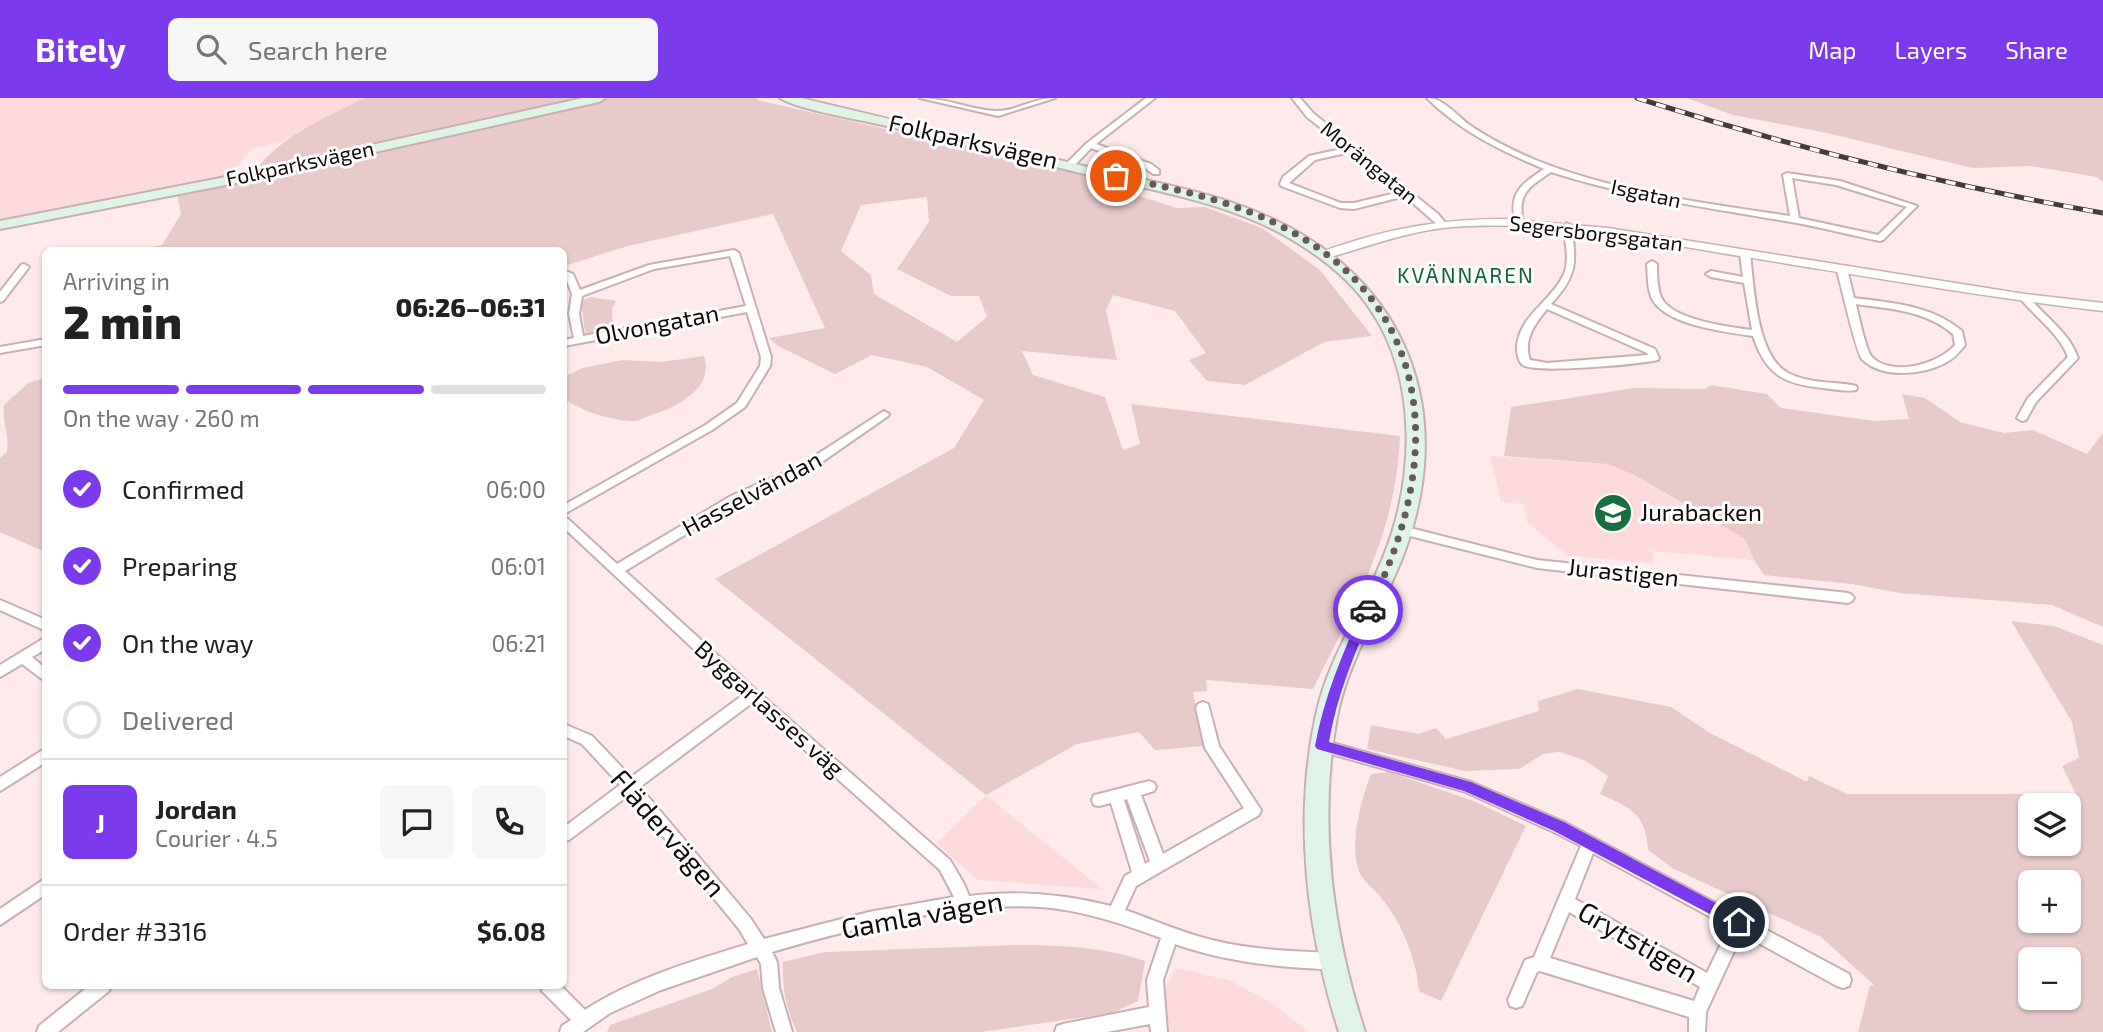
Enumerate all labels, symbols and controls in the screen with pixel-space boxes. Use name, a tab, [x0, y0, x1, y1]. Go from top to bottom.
search box	[168, 18, 658, 81]
text: Bitely	[35, 29, 126, 69]
icon: search	[192, 30, 230, 68]
text: Search here	[248, 34, 388, 65]
text: Map	[1808, 35, 1856, 64]
text: Layers	[1894, 35, 1967, 64]
text: Share	[2005, 35, 2068, 64]
street label: Folkparksvägen	[886, 107, 1061, 174]
street label: Morängatan	[1316, 115, 1423, 208]
street label: Folkparksvägen	[223, 135, 376, 190]
pin	[1086, 146, 1146, 206]
icon: bag	[1097, 157, 1135, 195]
street label: Isgatan	[1609, 173, 1684, 212]
street label: Segersborgsgatan	[1508, 209, 1684, 256]
district label: KVÄNNAREN	[1397, 262, 1535, 287]
text: Arriving in	[63, 267, 170, 295]
text: 06:26–06:31	[396, 291, 546, 322]
text: 2 min	[63, 293, 182, 348]
street label: Olvongatan	[592, 297, 721, 350]
text: On the way · 260 m	[63, 404, 260, 432]
street label: Hasselvändan	[677, 444, 826, 542]
icon: check	[63, 470, 101, 508]
text: Confirmed	[122, 473, 245, 504]
text: 06:00	[486, 475, 546, 503]
school or university icon: Jurabacken	[1592, 492, 1634, 534]
place label: Jurabacken	[1640, 497, 1762, 526]
icon: check	[63, 547, 101, 585]
text: Preparing	[122, 550, 237, 581]
street label: Jurastigen	[1566, 551, 1680, 592]
text: 06:01	[491, 552, 546, 580]
courier	[1333, 575, 1403, 645]
icon: car	[1349, 591, 1387, 629]
icon: check	[63, 624, 101, 662]
text: On the way	[122, 627, 253, 658]
text: 06:21	[491, 629, 546, 657]
street label: Byggarlasses väg	[689, 633, 851, 782]
text: Delivered	[122, 704, 234, 735]
street label: Flädervägen	[604, 762, 733, 903]
button: chat	[380, 785, 454, 859]
button: phone	[472, 785, 546, 859]
text: Jordan	[155, 793, 237, 824]
map controls	[2018, 793, 2081, 1010]
button: layers	[2018, 793, 2081, 856]
text: J	[95, 807, 105, 838]
text: Courier · 4.5	[155, 824, 278, 852]
button: +	[2018, 870, 2081, 933]
street label: Gamla vägen	[838, 883, 1005, 945]
pin	[1709, 892, 1769, 952]
street label: Grytstigen	[1572, 893, 1705, 989]
icon: home	[1720, 903, 1758, 941]
text: Order #3316	[63, 915, 207, 946]
text: $6.08	[477, 915, 546, 946]
button: −	[2018, 947, 2081, 1010]

